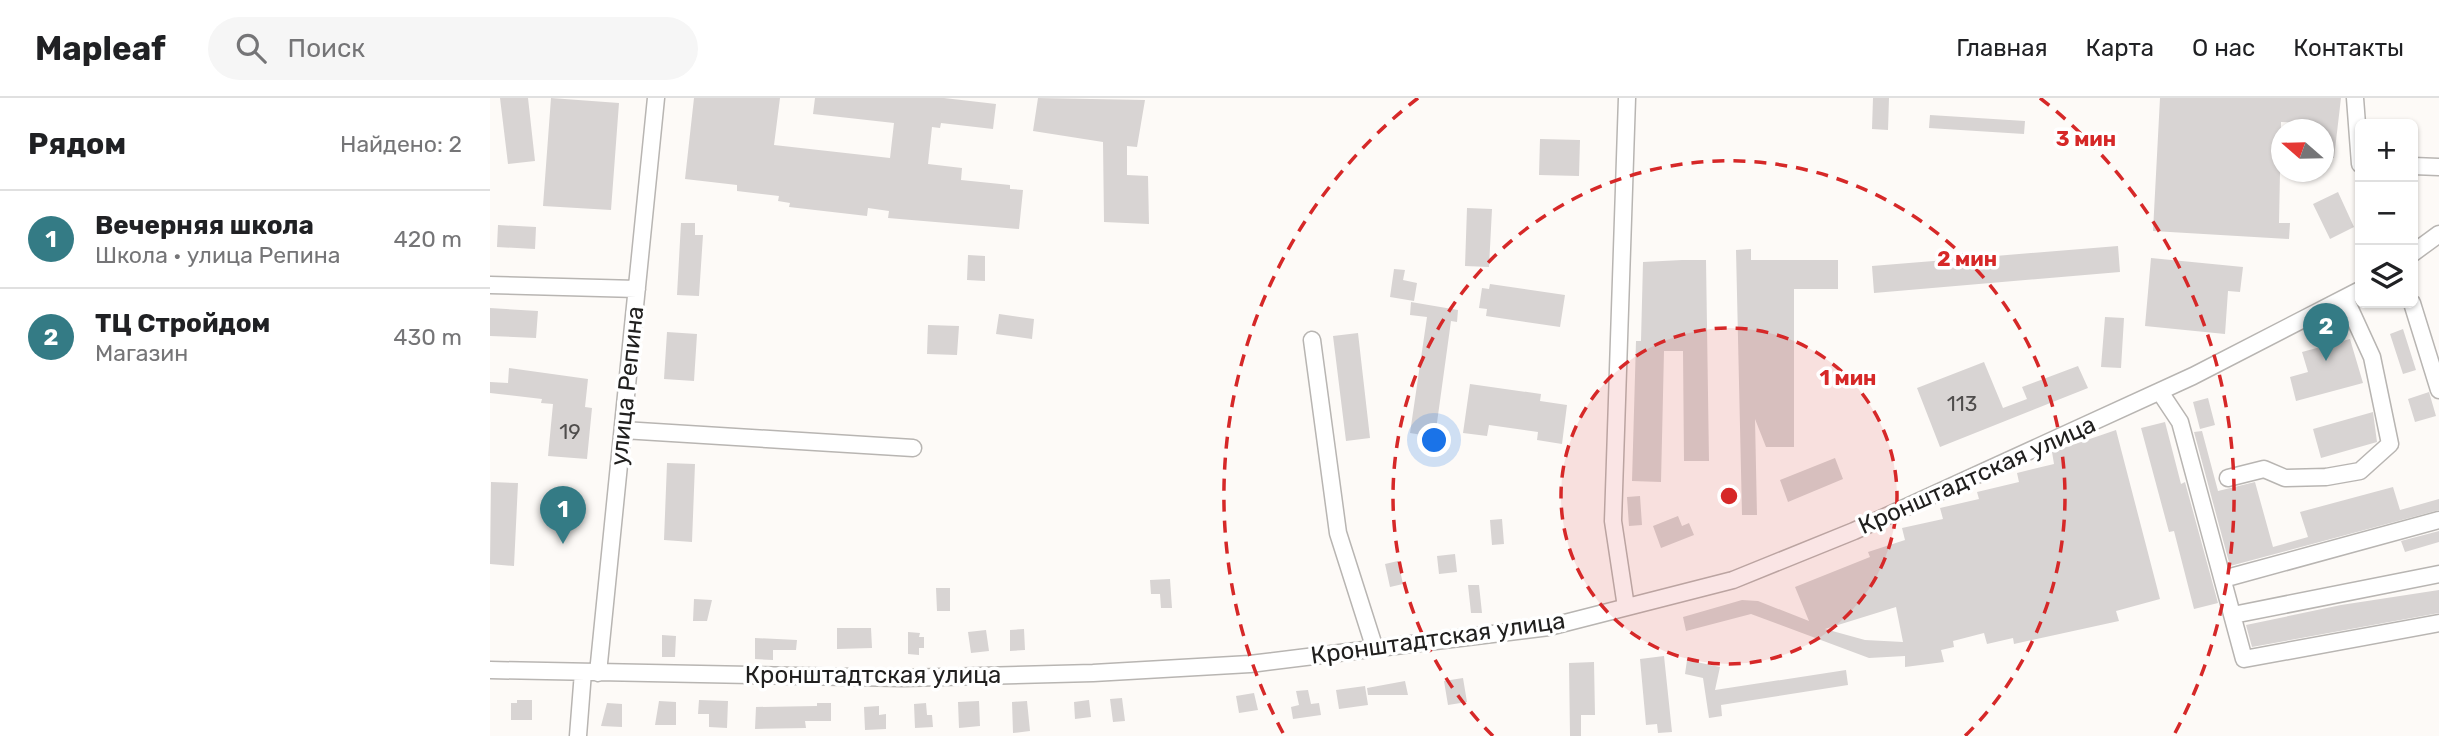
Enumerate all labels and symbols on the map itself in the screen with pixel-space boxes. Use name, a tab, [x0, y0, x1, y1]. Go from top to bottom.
north arrow	[2271, 119, 2334, 182]
text: 3 мин	[2056, 126, 2116, 151]
text: 2 мин	[1937, 246, 1997, 271]
pin: 2	[2303, 303, 2349, 361]
street label: улица Репина	[605, 305, 649, 467]
text: 1 мин	[1820, 365, 1876, 390]
house number: 113	[1947, 391, 1977, 416]
street label: Кронштадтская улица	[1854, 410, 2100, 540]
house number: 19	[559, 419, 581, 444]
your location	[1417, 423, 1451, 457]
centre of rings	[1717, 484, 1741, 508]
pin: 1	[540, 486, 586, 544]
street label: Кронштадтская улица	[1309, 606, 1567, 670]
street label: Кронштадтская улица	[745, 661, 1001, 689]

